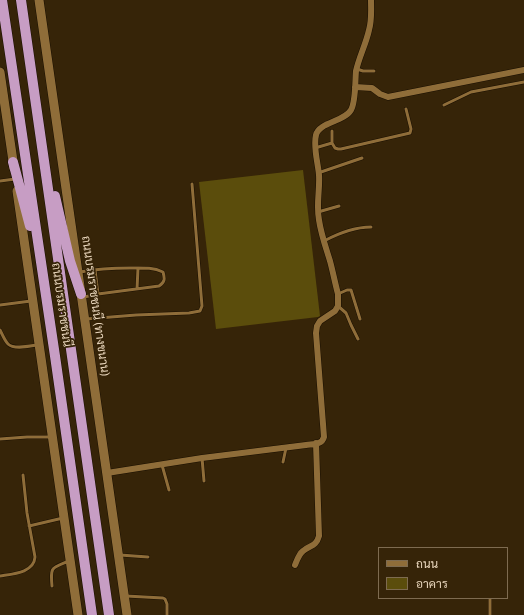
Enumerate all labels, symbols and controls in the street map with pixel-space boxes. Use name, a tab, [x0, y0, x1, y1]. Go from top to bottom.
street label: ถนนบรมราชชนนี (ทางขนาน)	[78, 235, 112, 377]
street label: ถนนบรมราชชนนี	[48, 262, 74, 348]
legend	[378, 547, 508, 599]
text: ถนน	[416, 556, 438, 572]
text: อาคาร	[416, 576, 448, 592]

